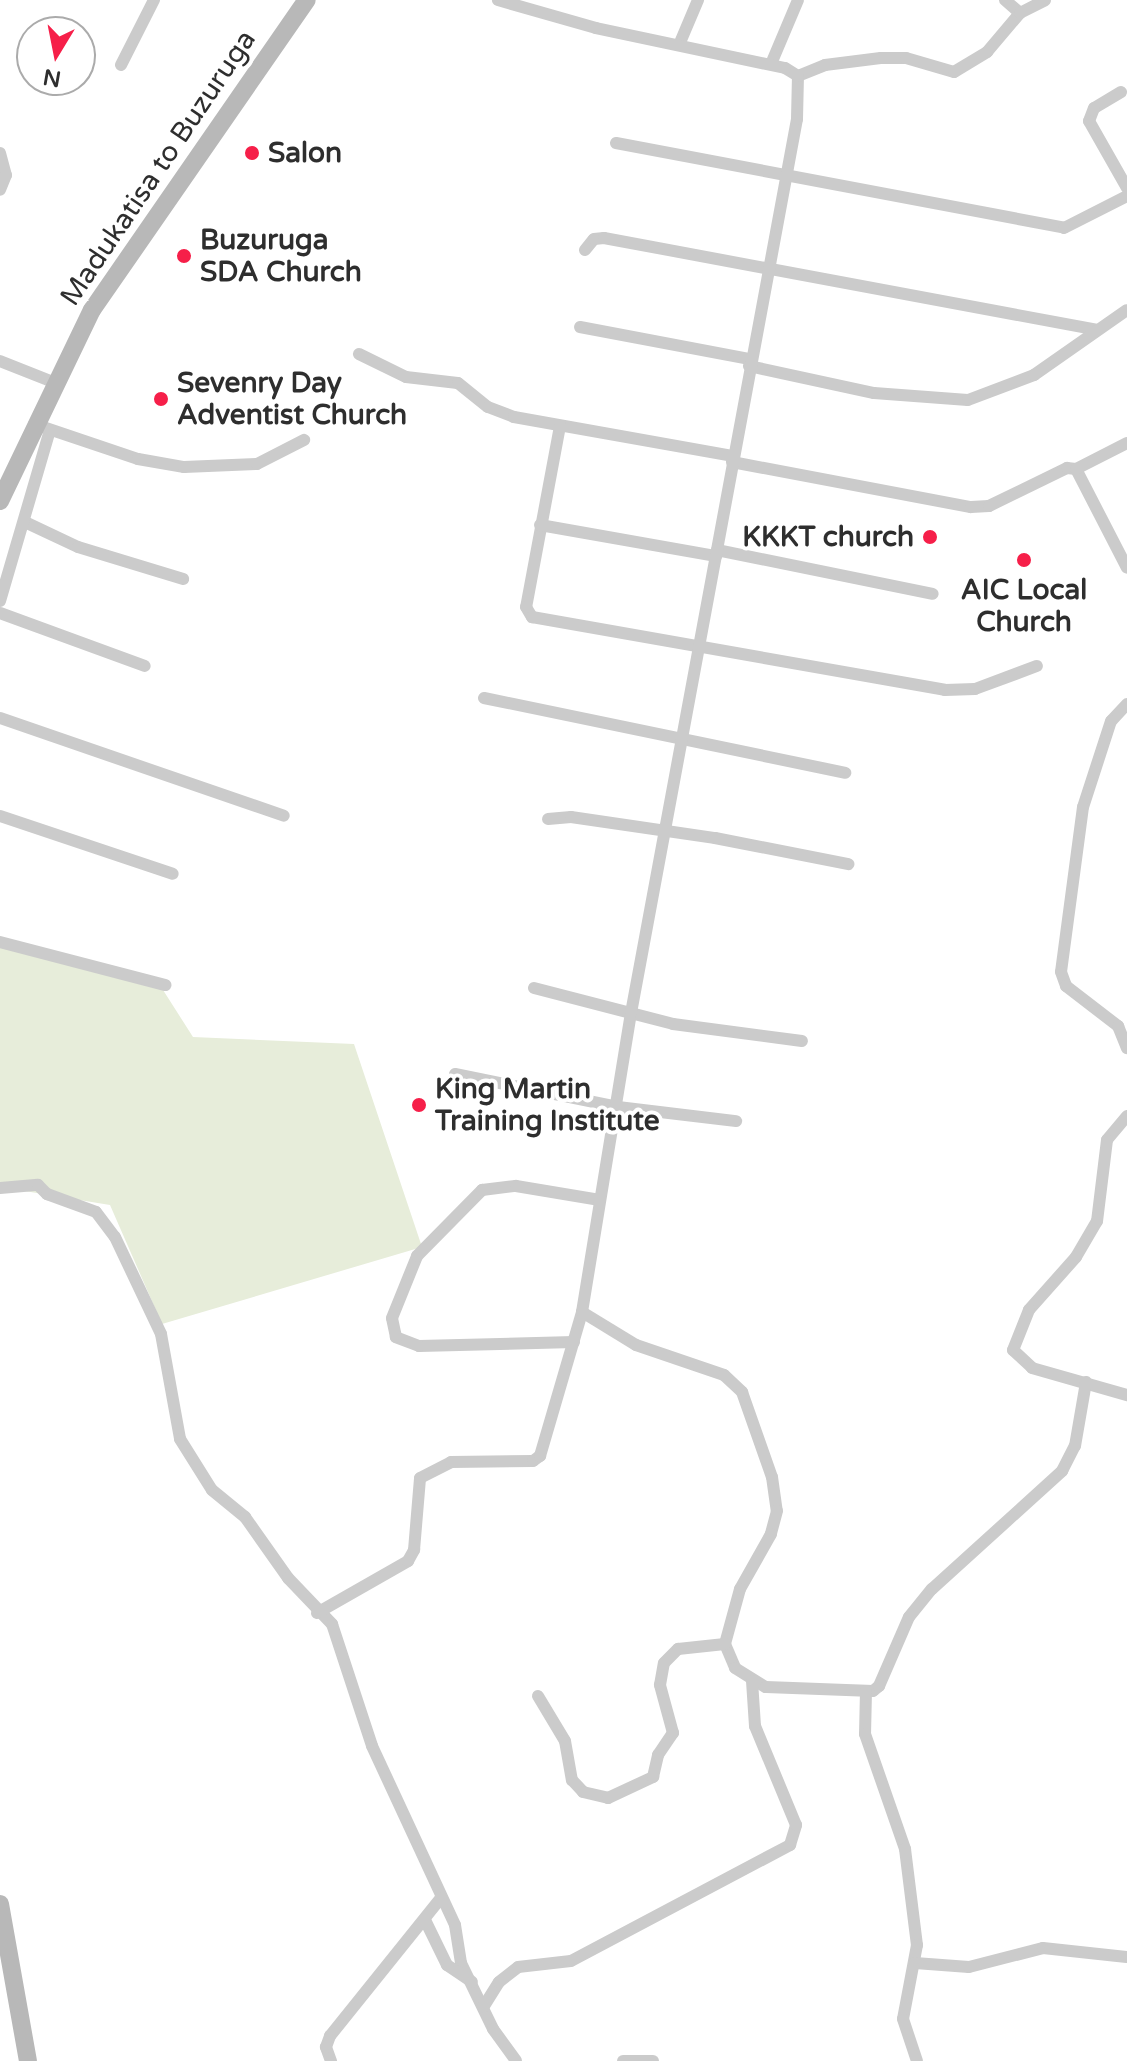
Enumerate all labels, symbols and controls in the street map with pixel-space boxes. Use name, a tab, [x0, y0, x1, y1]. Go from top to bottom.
north arrow	[16, 16, 96, 96]
street label: Madukatisa to Buzuruga	[53, 24, 263, 312]
text: N	[41, 63, 63, 92]
place label: Salon	[268, 136, 342, 170]
marker: Salon	[243, 144, 261, 162]
place label: Buzuruga SDA Church	[200, 223, 362, 289]
marker: Buzuruga SDA Church	[175, 247, 193, 265]
place label: Sevenry Day Adventist Church	[177, 366, 407, 432]
marker: Sevenry Day Adventist Church	[152, 390, 170, 408]
place label: KKKT church	[742, 520, 914, 554]
marker: KKKT church	[921, 528, 939, 546]
marker: AIC Local Church	[1015, 551, 1033, 569]
place label: AIC Local Church	[961, 573, 1087, 639]
place label: King Martin Training Institute	[435, 1072, 660, 1138]
marker: King Martin Training Institute	[410, 1096, 428, 1114]

